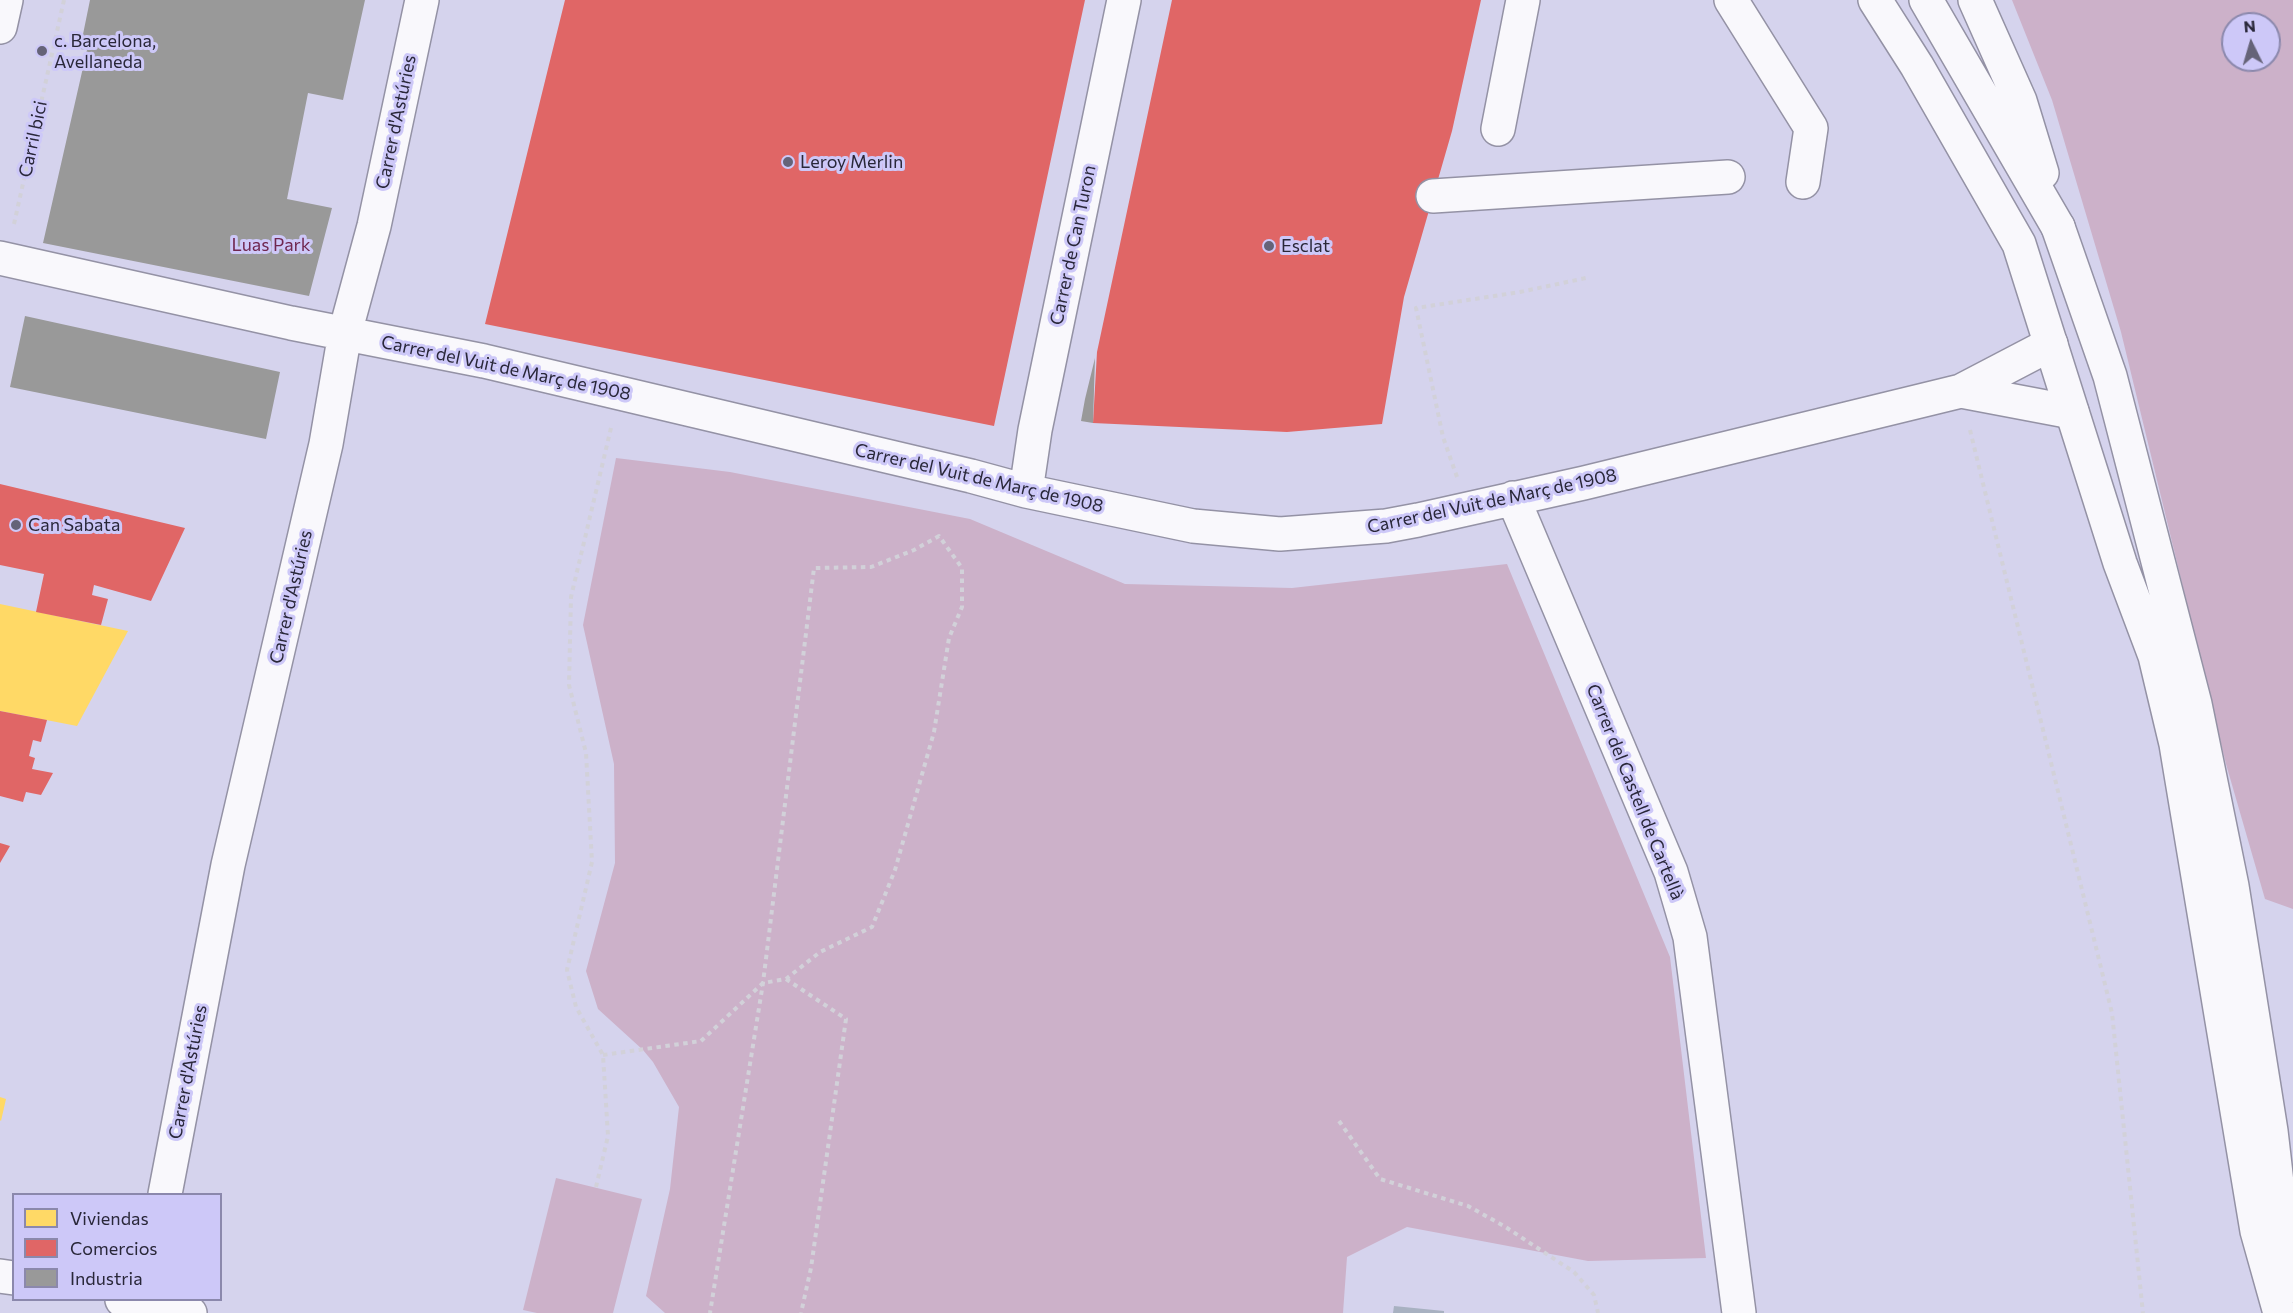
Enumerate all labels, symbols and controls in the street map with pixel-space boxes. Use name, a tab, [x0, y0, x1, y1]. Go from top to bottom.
north arrow	[2221, 12, 2281, 72]
text: N	[2243, 16, 2256, 36]
place label: c. Barcelona, Avellaneda	[54, 30, 156, 72]
marker: c. Barcelona, Avellaneda	[35, 44, 49, 58]
street label: Carrer d'Astúries	[371, 53, 421, 191]
street label: Carril bici	[14, 99, 52, 179]
place label: Leroy Merlin	[800, 151, 903, 173]
marker: Leroy Merlin	[781, 155, 795, 169]
street label: Carrer de Can Turon	[1046, 163, 1100, 327]
park label: Luas Park	[231, 234, 311, 256]
place label: Esclat	[1281, 235, 1330, 257]
marker: Esclat	[1262, 239, 1276, 253]
street label: Carrer del Vuit de Març de 1908	[379, 331, 633, 405]
street label: Carrer del Vuit de Març de 1908	[853, 439, 1105, 517]
street label: Carrer del Vuit de Març de 1908	[1365, 464, 1619, 538]
place label: Can Sabata	[28, 514, 120, 536]
marker: Can Sabata	[9, 518, 23, 532]
street label: Carrer d'Astúries	[265, 528, 317, 666]
street label: Carrer del Castell de Cartellà	[1582, 681, 1688, 903]
street label: Carrer d'Astúries	[164, 1003, 212, 1141]
legend	[12, 1193, 222, 1301]
text: Viviendas	[70, 1207, 149, 1229]
text: Comercios	[70, 1237, 157, 1259]
text: Industria	[70, 1267, 143, 1289]

